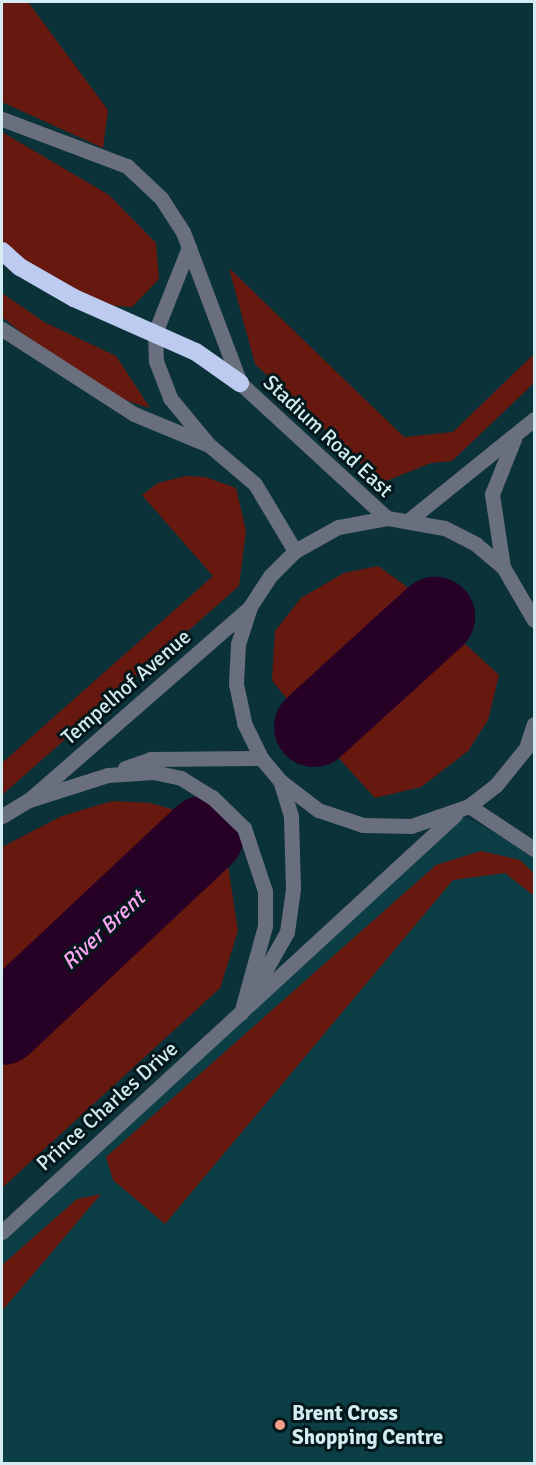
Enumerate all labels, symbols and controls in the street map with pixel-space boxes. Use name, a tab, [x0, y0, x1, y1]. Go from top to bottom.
street label: Stadium Road East	[258, 370, 398, 502]
street label: Tempelhof Avenue	[56, 624, 196, 750]
water label: River Brent	[56, 885, 150, 975]
street label: Prince Charles Drive	[31, 1036, 183, 1176]
place label: Brent Cross Shopping Centre	[292, 1400, 443, 1450]
marker: Brent Cross Shopping Centre	[273, 1418, 287, 1432]

